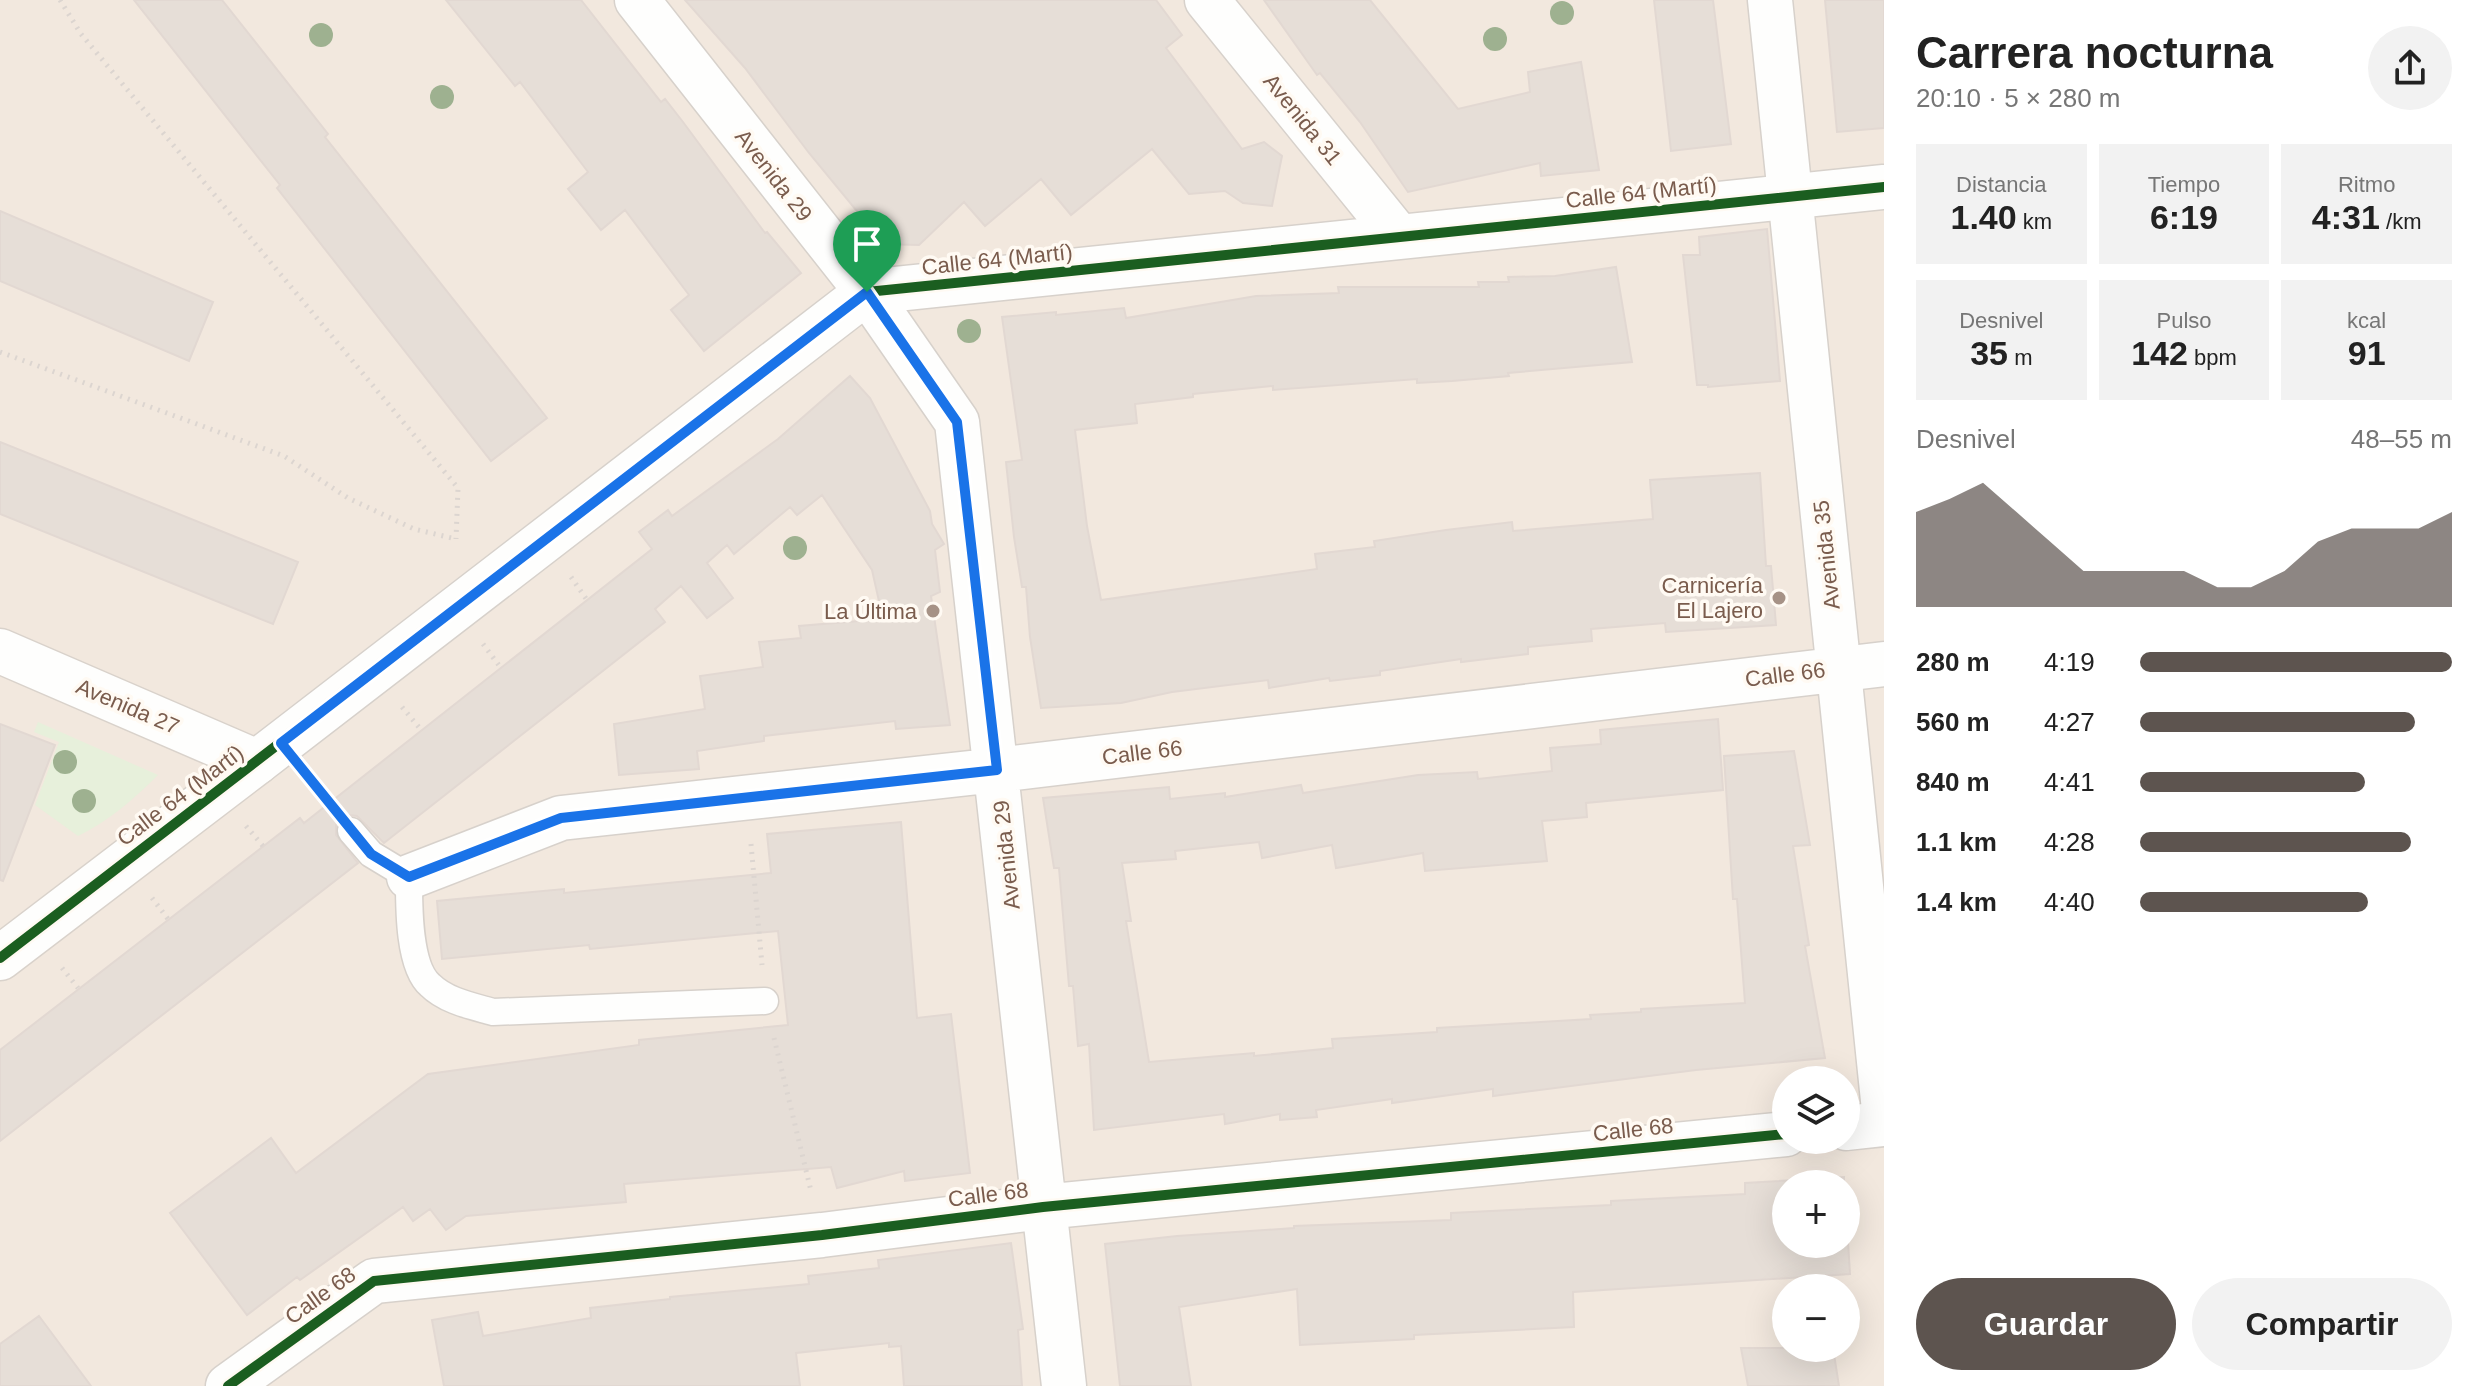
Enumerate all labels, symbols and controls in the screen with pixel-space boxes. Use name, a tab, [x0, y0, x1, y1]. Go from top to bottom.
button: share	[2368, 26, 2452, 110]
text: Carrera nocturna	[1916, 28, 2273, 77]
street label: Avenida 31	[1258, 69, 1347, 170]
text: 20:10 · 5 × 280 m	[1916, 83, 2121, 113]
street label: Avenida 29	[730, 124, 817, 226]
street label: Calle 64 (Martí)	[1564, 172, 1718, 213]
text: Distancia	[1956, 172, 2047, 197]
text: Tiempo	[2148, 172, 2220, 197]
text: Ritmo	[2338, 172, 2395, 197]
text: 1.40	[1951, 198, 2017, 236]
text: 6:19	[2150, 198, 2218, 236]
text: 4:31	[2312, 198, 2380, 236]
text: km	[2017, 209, 2052, 234]
text: /km	[2380, 209, 2421, 234]
pin	[833, 210, 901, 292]
icon: arrive	[845, 222, 889, 266]
street label: Calle 64 (Martí)	[920, 239, 1074, 280]
text: Desnivel	[1959, 308, 2044, 333]
text: Pulso	[2156, 308, 2212, 333]
text: kcal	[2347, 308, 2386, 333]
text: 35	[1970, 334, 2008, 372]
text: 142	[2131, 334, 2188, 372]
text: 91	[2348, 334, 2386, 372]
text: m	[2008, 345, 2032, 370]
text: bpm	[2188, 345, 2237, 370]
text: Desnivel	[1916, 424, 2016, 454]
text: 48–55 m	[2351, 424, 2452, 454]
street label: Avenida 35	[1808, 499, 1845, 611]
place label: Carnicería El Lajero	[1662, 573, 1764, 623]
marker: Carnicería El Lajero	[1770, 589, 1788, 607]
place label: La Última	[824, 599, 918, 624]
marker: La Última	[924, 602, 942, 620]
text: 280 m	[1916, 647, 1990, 677]
text: 4:19	[2044, 647, 2095, 677]
street label: Calle 66	[1743, 657, 1827, 692]
street label: Avenida 27	[72, 674, 183, 739]
text: 560 m	[1916, 707, 1990, 737]
text: 4:27	[2044, 707, 2095, 737]
street label: Calle 66	[1100, 735, 1184, 770]
street label: Calle 64 (Martí)	[112, 740, 248, 851]
text: 840 m	[1916, 767, 1990, 797]
text: 4:41	[2044, 767, 2095, 797]
street label: Avenida 29	[988, 799, 1025, 911]
text: 1.1 km	[1916, 827, 1997, 857]
text: 4:28	[2044, 827, 2095, 857]
text: 1.4 km	[1916, 887, 1997, 917]
text: 4:40	[2044, 887, 2095, 917]
map controls	[1772, 1066, 1860, 1362]
button: layers	[1772, 1066, 1860, 1154]
street label: Calle 68	[1592, 1113, 1674, 1146]
button: +	[1772, 1170, 1860, 1258]
street label: Calle 68	[946, 1177, 1030, 1212]
street label: Calle 68	[280, 1262, 360, 1329]
button: −	[1772, 1274, 1860, 1362]
button: Guardar	[1916, 1278, 2176, 1370]
button: Compartir	[2192, 1278, 2452, 1370]

